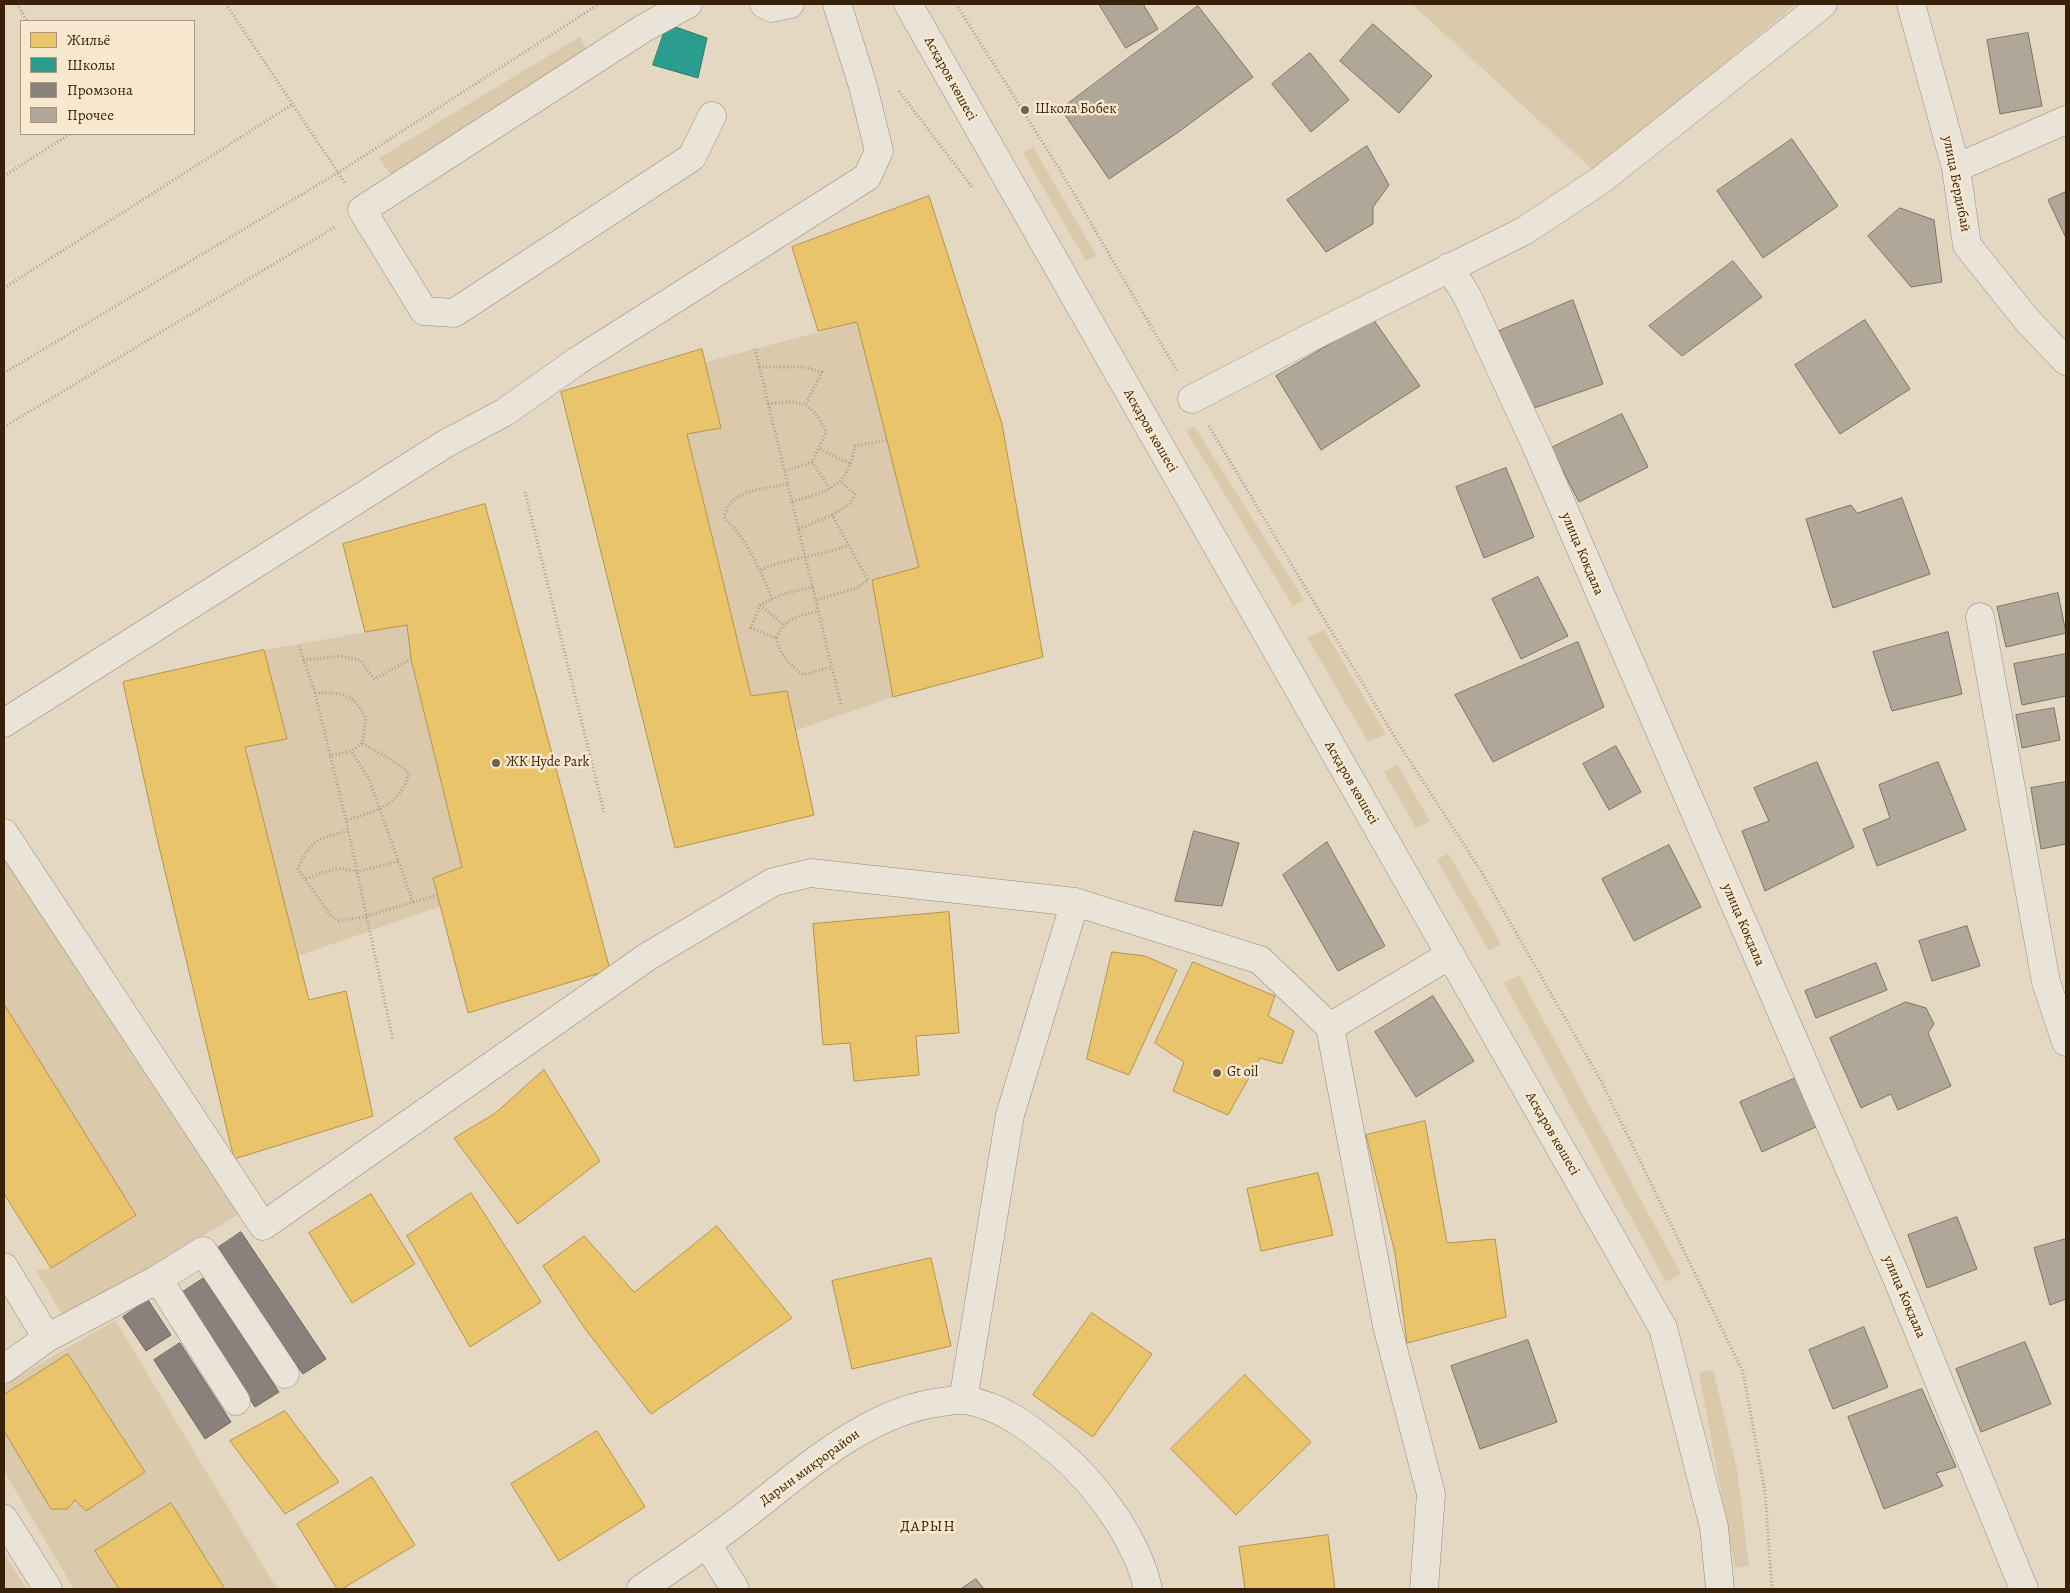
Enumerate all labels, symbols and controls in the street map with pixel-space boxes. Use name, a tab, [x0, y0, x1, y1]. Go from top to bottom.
legend	[20, 20, 195, 135]
text: Жильё	[67, 30, 110, 50]
street label: Асқаров көшесі	[920, 34, 980, 124]
text: Школы	[67, 55, 115, 75]
text: Промзона	[67, 80, 133, 100]
place label: Школа Бобек	[1035, 102, 1116, 118]
marker: Школа Бобек	[1019, 104, 1031, 116]
text: Прочее	[67, 105, 114, 125]
street label: улица Бердибай	[1938, 134, 1974, 234]
street label: Асқаров көшесі	[1119, 386, 1181, 476]
street label: улица Кокдала	[1557, 510, 1607, 598]
street label: Асқаров көшесі	[1320, 738, 1382, 828]
place label: ЖК Hyde Park	[506, 755, 589, 771]
marker: ЖК Hyde Park	[490, 757, 502, 769]
street label: улица Кокдала	[1718, 881, 1768, 969]
place label: Gt oil	[1227, 1065, 1258, 1081]
marker: Gt oil	[1211, 1067, 1223, 1079]
street label: Асқаров көшесі	[1521, 1089, 1583, 1179]
street label: улица Кокдала	[1879, 1253, 1929, 1341]
street label: Дарын микрорайон	[757, 1426, 863, 1510]
district label: ДАРЫН	[900, 1518, 956, 1536]

